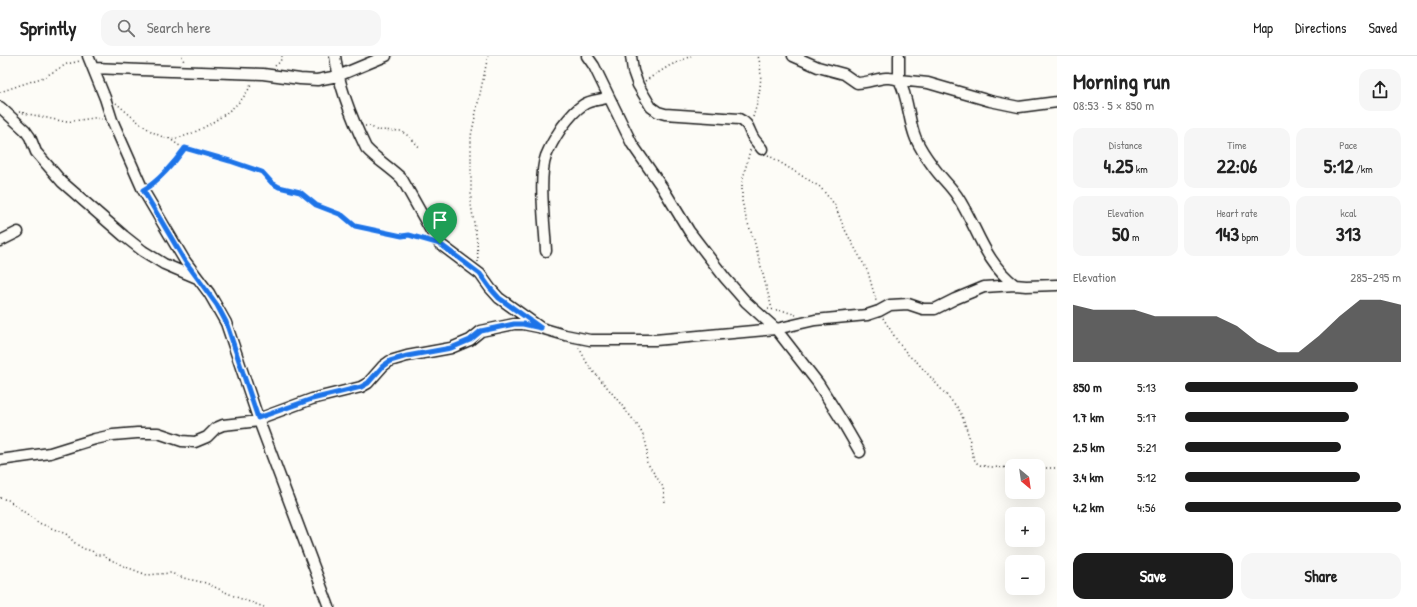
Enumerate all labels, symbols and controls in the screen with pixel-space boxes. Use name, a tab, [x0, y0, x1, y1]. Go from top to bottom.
search box	[101, 10, 381, 46]
text: Sprintly	[20, 15, 77, 41]
icon: search	[115, 17, 137, 39]
text: Search here	[147, 17, 211, 38]
text: Map	[1253, 18, 1273, 37]
text: Directions	[1295, 18, 1346, 37]
text: Saved	[1368, 18, 1397, 37]
text: Morning run	[1073, 66, 1170, 96]
button: share	[1359, 69, 1401, 111]
text: 08:53 · 5 × 850 m	[1073, 96, 1154, 114]
text: Distance	[1109, 138, 1142, 152]
text: Time	[1227, 138, 1247, 152]
text: Pace	[1339, 138, 1357, 152]
text: 4.25	[1104, 152, 1133, 179]
text: 22:06	[1217, 152, 1257, 179]
text: 5:12	[1324, 152, 1354, 179]
text: km	[1133, 162, 1148, 176]
text: /km	[1354, 162, 1373, 176]
pin	[423, 203, 457, 244]
text: Elevation	[1107, 206, 1144, 220]
text: Heart rate	[1216, 206, 1258, 220]
text: kcal	[1340, 206, 1356, 220]
icon: arrive	[429, 209, 451, 231]
text: 50	[1112, 220, 1129, 247]
text: 143	[1216, 220, 1239, 247]
text: 313	[1336, 220, 1361, 247]
text: m	[1129, 230, 1139, 244]
text: bpm	[1239, 230, 1258, 244]
text: Elevation	[1073, 268, 1116, 286]
text: 285–295 m	[1350, 268, 1401, 286]
text: 850 m	[1073, 378, 1102, 396]
text: 5:13	[1137, 378, 1156, 396]
text: 1.7 km	[1073, 408, 1104, 426]
text: 5:17	[1137, 408, 1157, 426]
text: 2.5 km	[1073, 438, 1105, 456]
text: 5:21	[1137, 438, 1156, 456]
north arrow	[1005, 459, 1045, 499]
map controls	[1005, 459, 1045, 595]
text: 3.4 km	[1073, 468, 1104, 486]
text: 5:12	[1137, 468, 1156, 486]
text: 4.2 km	[1073, 498, 1104, 516]
text: 4:56	[1137, 498, 1156, 516]
button: +	[1005, 507, 1045, 547]
button: Save	[1073, 553, 1233, 599]
button: Share	[1241, 553, 1401, 599]
button: −	[1005, 555, 1045, 595]

